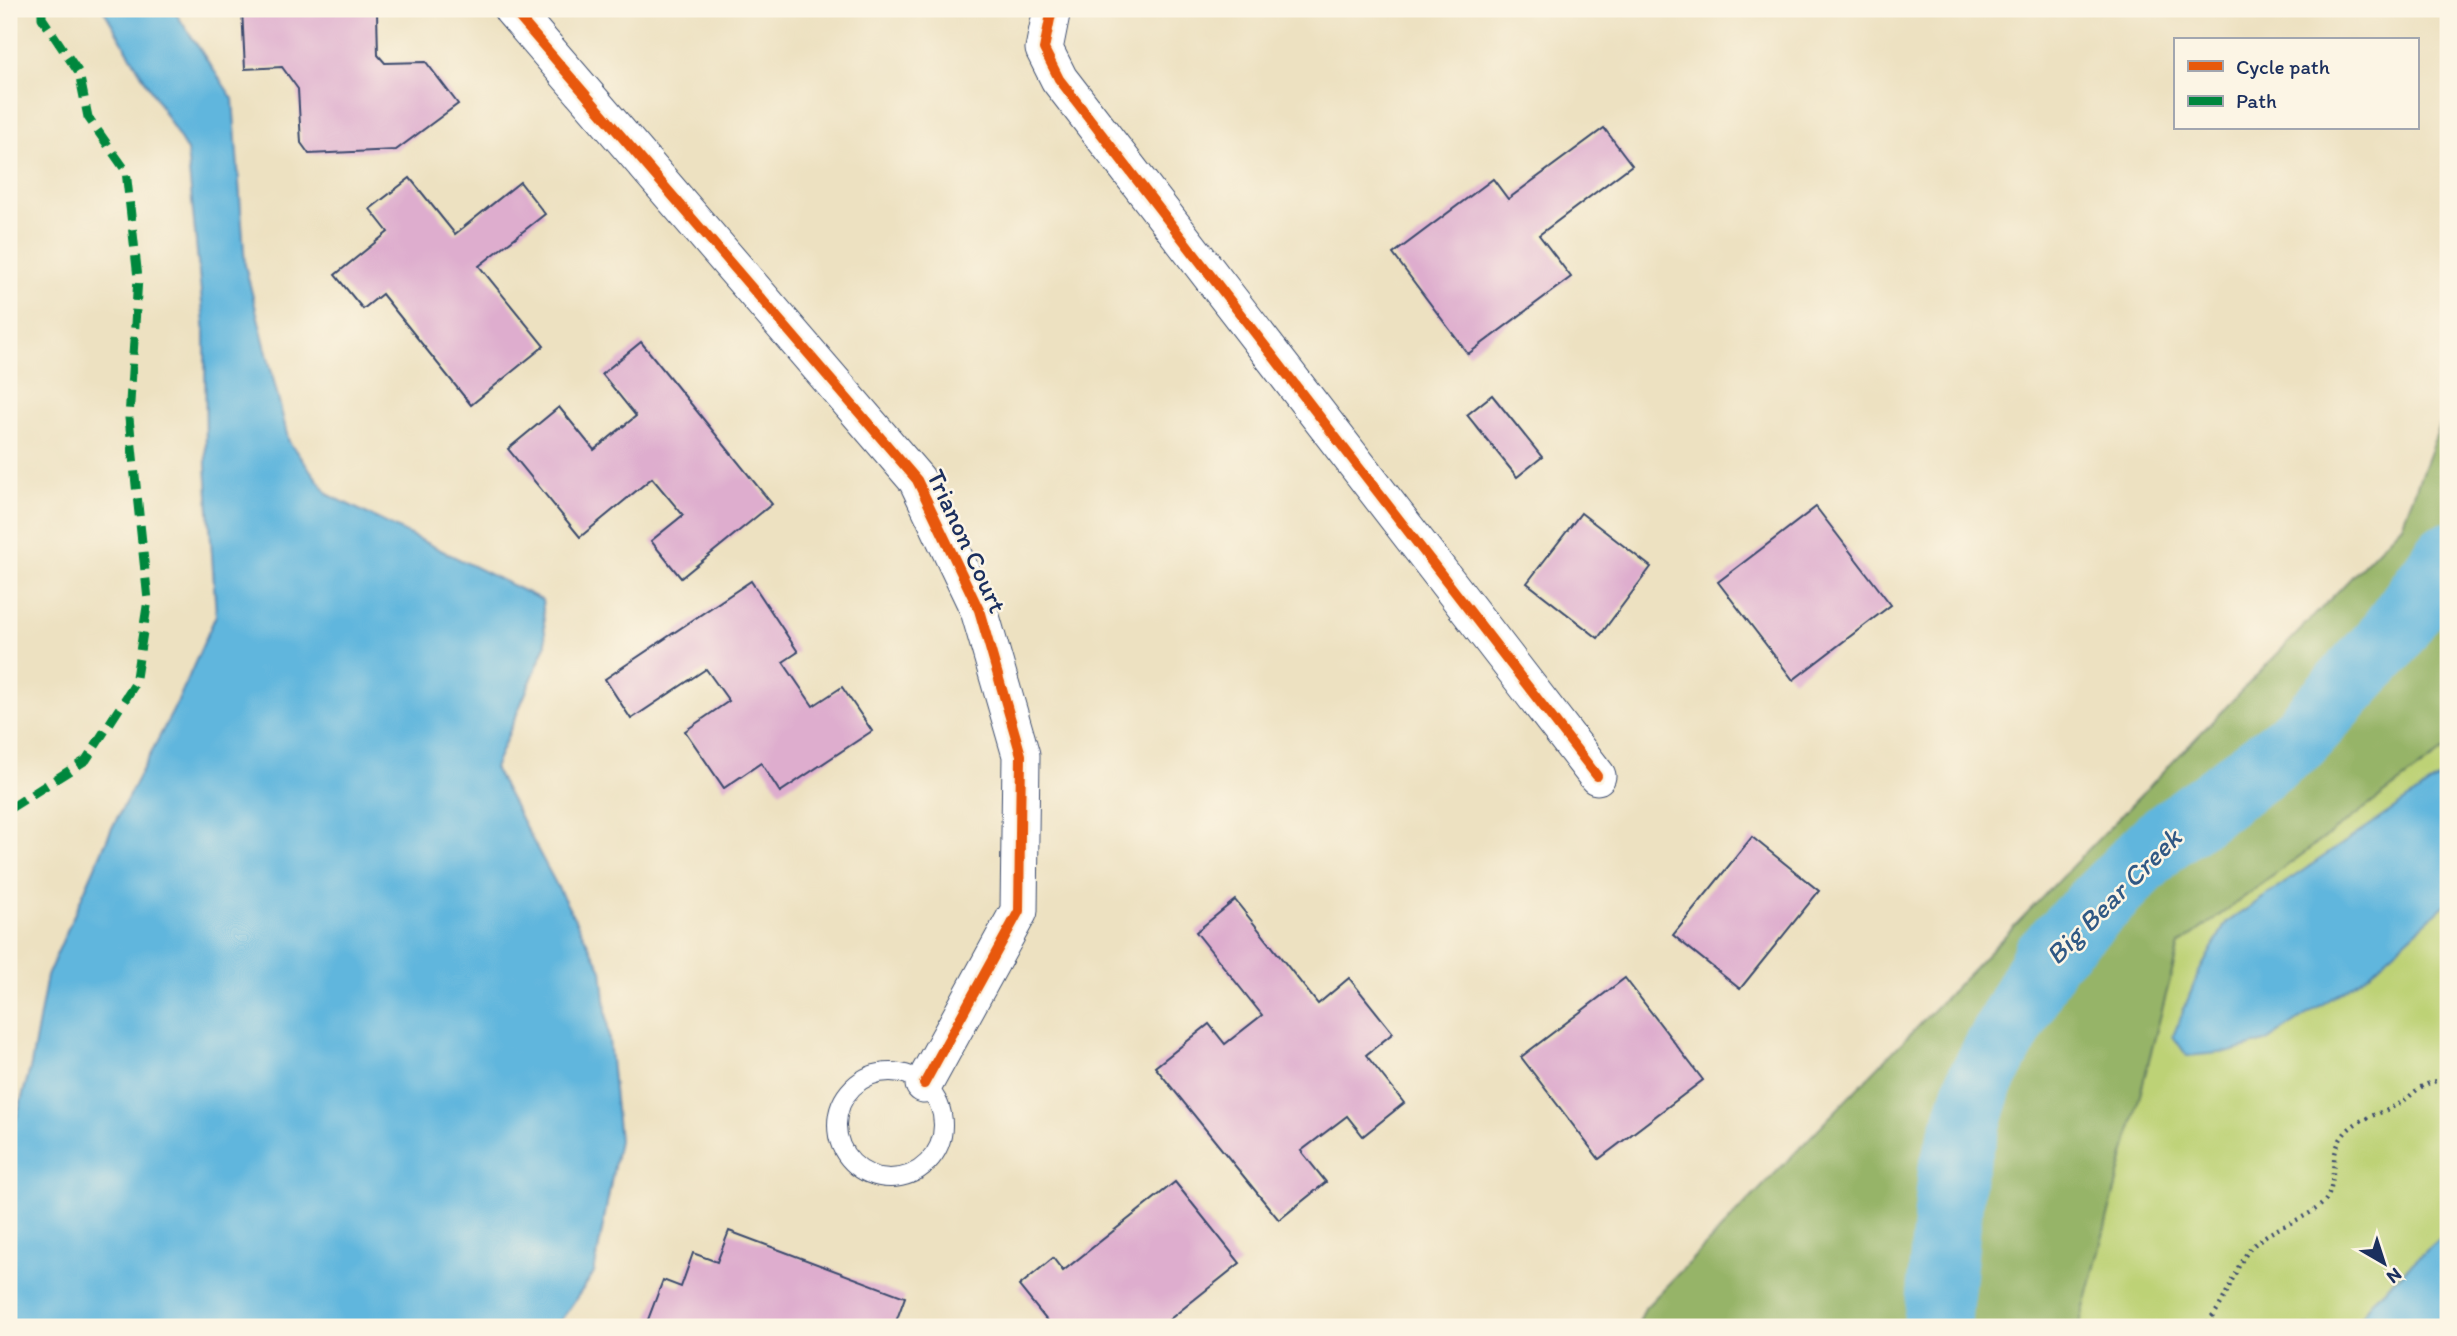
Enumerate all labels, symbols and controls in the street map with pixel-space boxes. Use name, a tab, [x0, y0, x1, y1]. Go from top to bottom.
legend	[2174, 38, 2418, 130]
text: Cycle path	[2236, 54, 2330, 79]
text: Path	[2236, 88, 2277, 113]
street label: Trianon Court	[920, 464, 1014, 618]
water label: Big Bear Creek	[2038, 820, 2189, 971]
north arrow	[2348, 1228, 2418, 1298]
text: N	[2382, 1263, 2407, 1289]

